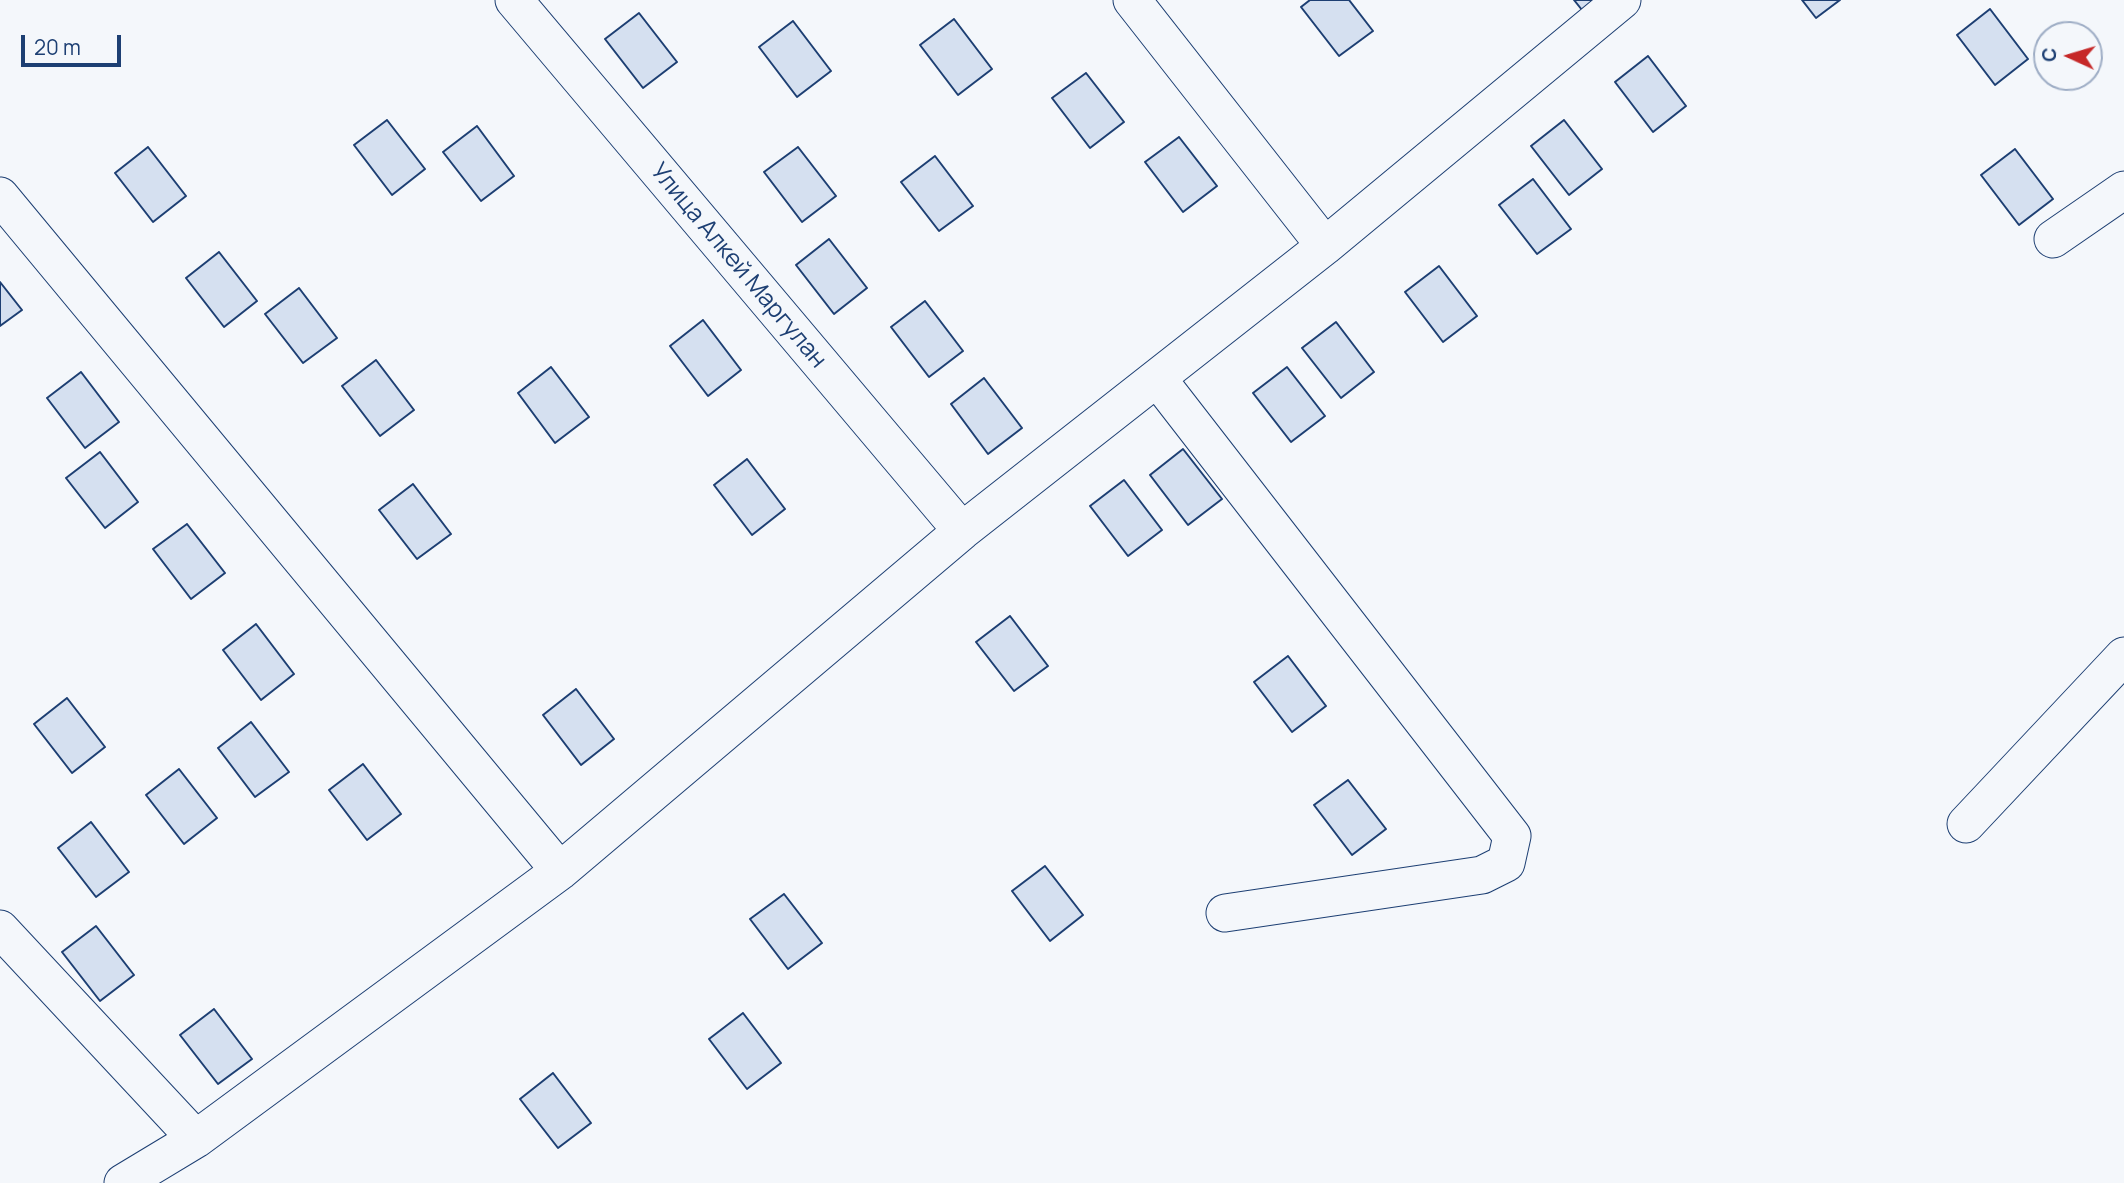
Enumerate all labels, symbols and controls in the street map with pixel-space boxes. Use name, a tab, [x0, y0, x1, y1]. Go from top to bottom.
scale bar	[24, 21, 124, 65]
north arrow	[2033, 21, 2103, 91]
text: 20 m	[34, 33, 81, 61]
text: С	[2036, 47, 2063, 63]
street label: Улица Алкей Маргулан	[644, 158, 832, 374]

